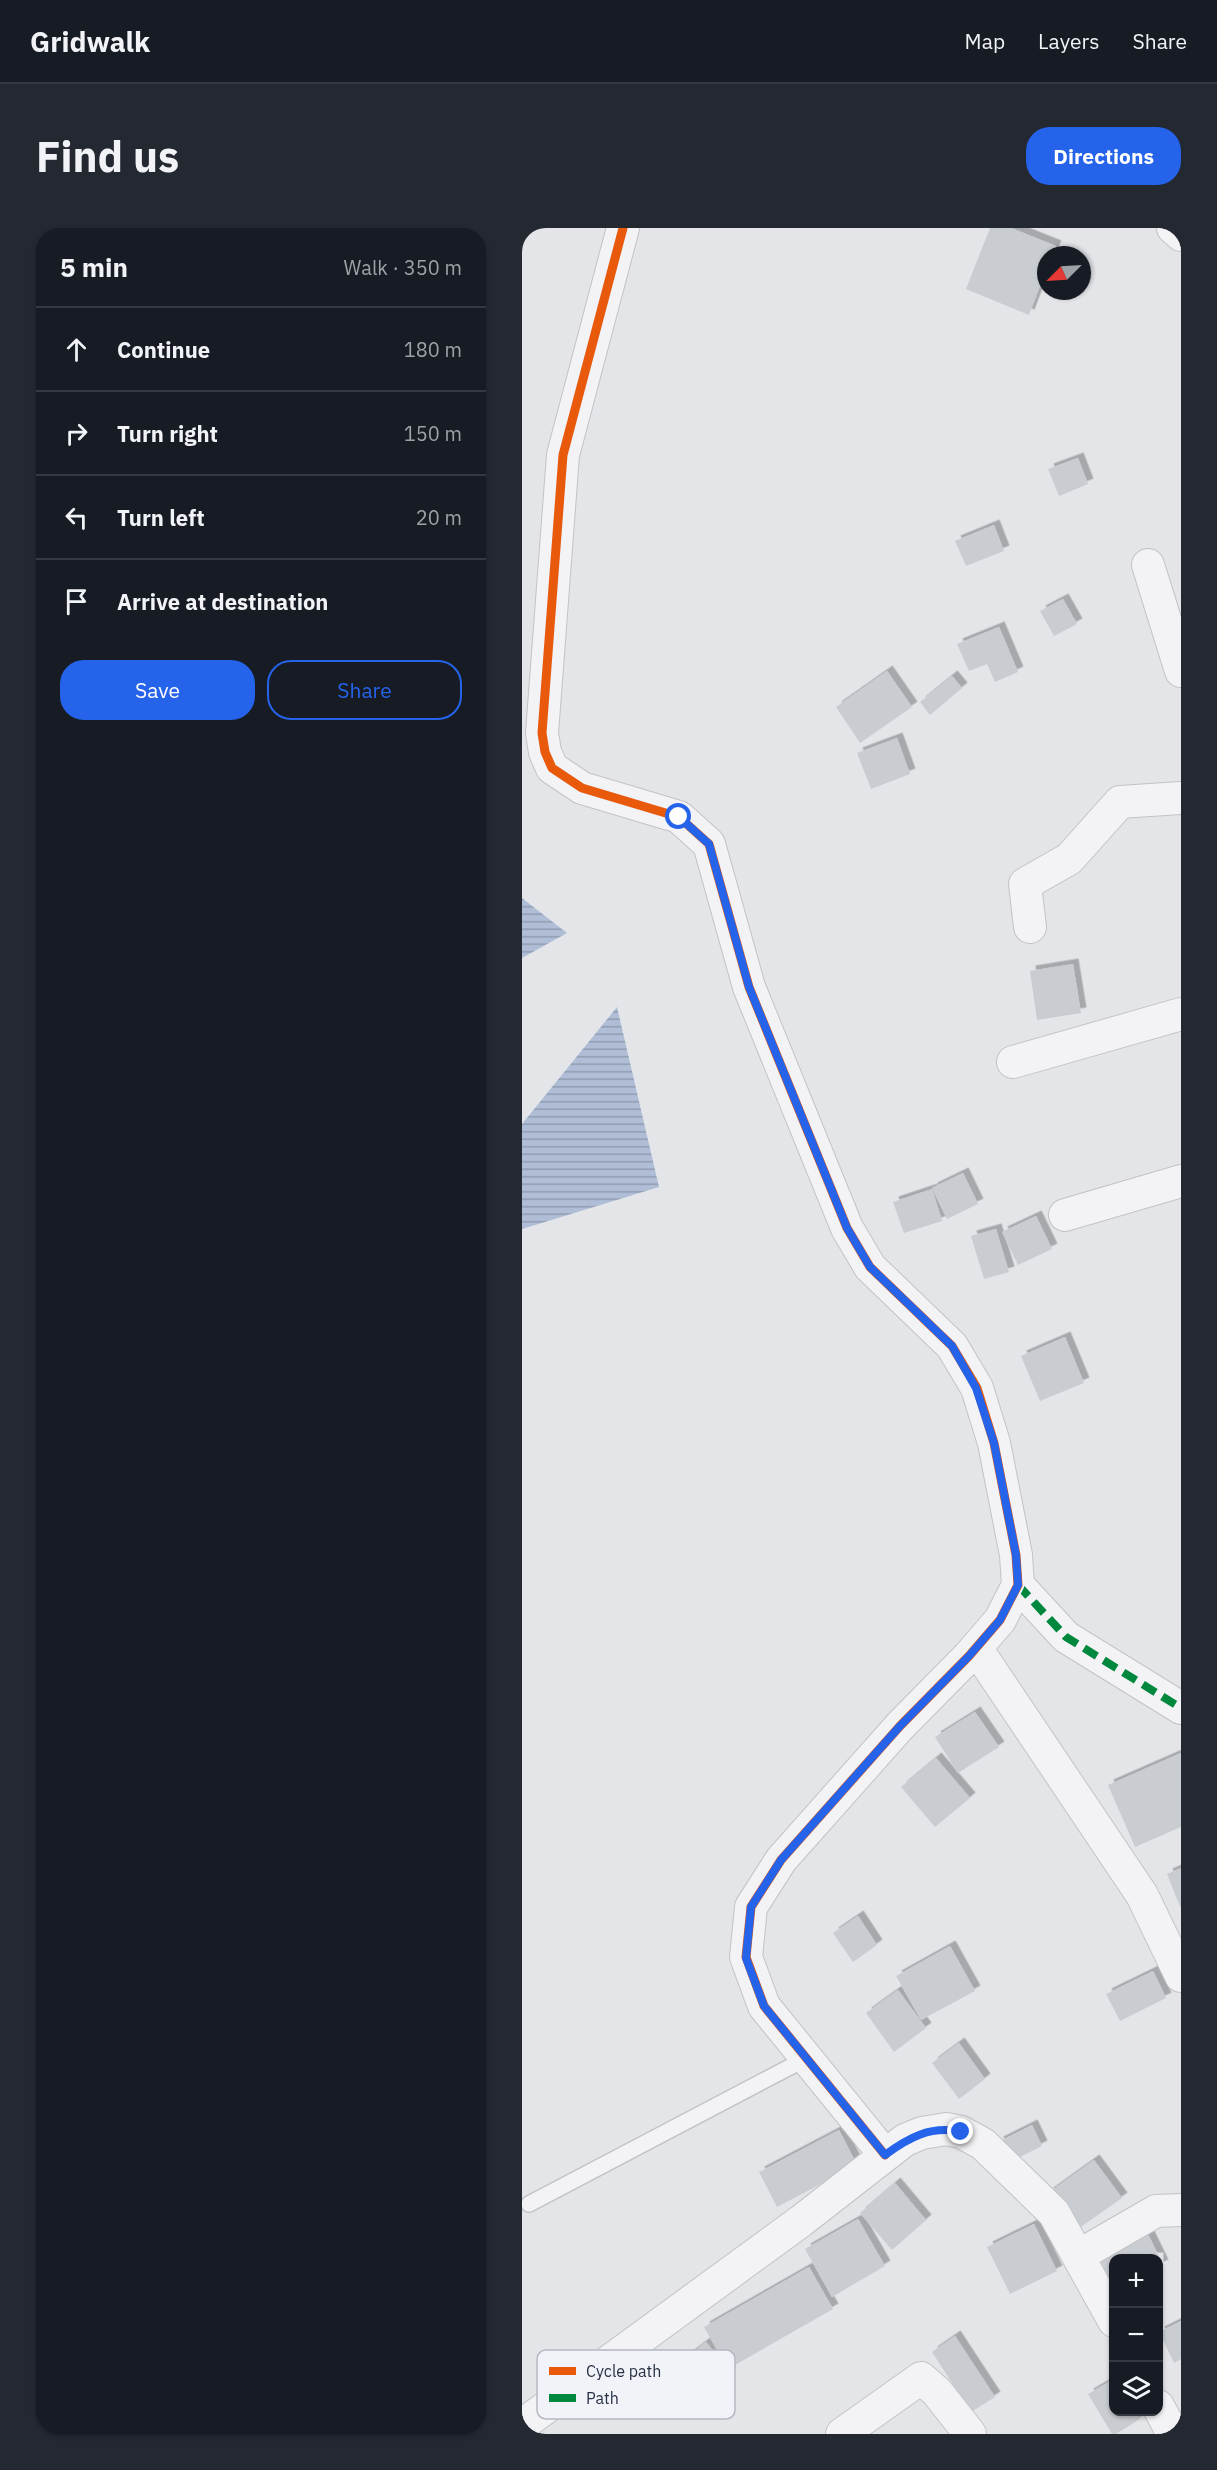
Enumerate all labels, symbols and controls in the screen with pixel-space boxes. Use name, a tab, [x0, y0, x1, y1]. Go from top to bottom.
text: Gridwalk	[30, 23, 150, 60]
text: Map	[965, 27, 1005, 55]
text: Layers	[1038, 27, 1100, 55]
text: Share	[1133, 27, 1187, 55]
button: Directions	[1026, 127, 1181, 185]
text: Find us	[36, 129, 179, 184]
north arrow	[1037, 246, 1091, 300]
text: 5 min	[60, 250, 128, 284]
text: Walk · 350 m	[344, 254, 462, 281]
icon: ahead	[60, 333, 93, 366]
text: Continue	[117, 335, 210, 364]
text: 180 m	[404, 336, 462, 363]
icon: right	[60, 417, 93, 450]
text: Turn right	[117, 419, 218, 448]
text: 150 m	[404, 420, 462, 447]
icon: left	[60, 501, 93, 534]
text: Turn left	[117, 503, 205, 532]
text: 20 m	[416, 504, 462, 531]
icon: arrive	[60, 585, 93, 618]
text: Arrive at destination	[117, 587, 328, 616]
button: Save	[60, 660, 255, 720]
button: Share	[267, 660, 462, 720]
route start	[665, 803, 691, 829]
route end	[947, 2118, 973, 2144]
map controls	[1109, 2254, 1163, 2416]
button: +	[1109, 2254, 1163, 2308]
button: −	[1109, 2308, 1163, 2362]
legend	[537, 2350, 735, 2419]
text: Cycle path	[586, 2361, 661, 2381]
button: layers	[1109, 2362, 1163, 2416]
text: Path	[586, 2388, 619, 2408]

